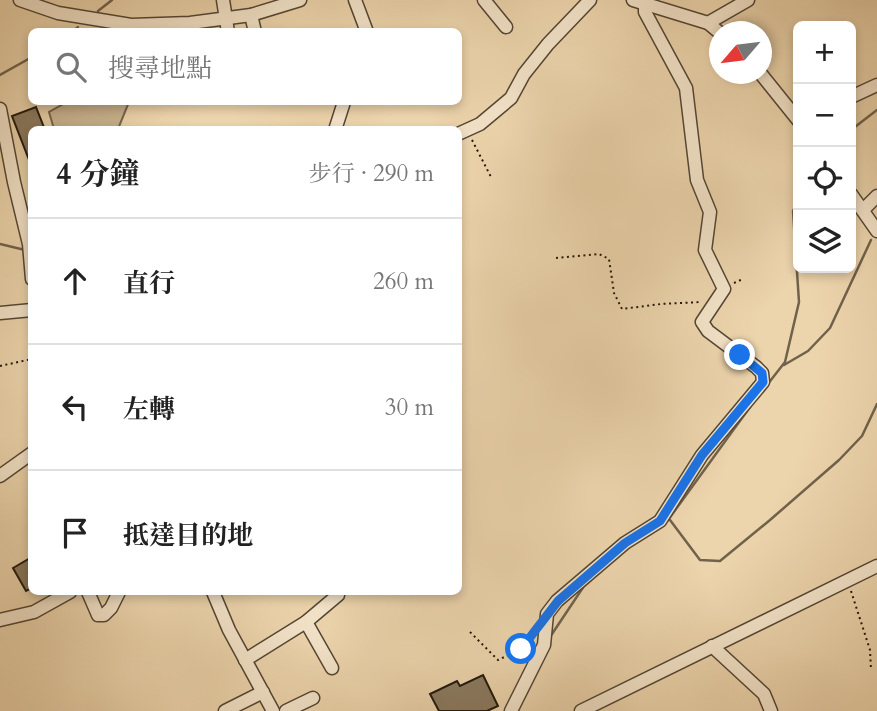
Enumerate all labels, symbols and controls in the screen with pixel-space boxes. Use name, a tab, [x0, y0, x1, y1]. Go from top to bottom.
north arrow	[709, 21, 772, 84]
map controls	[793, 21, 856, 273]
button: +	[793, 21, 856, 84]
search box	[28, 28, 462, 105]
icon: search	[52, 48, 90, 86]
text: 搜尋地點	[108, 51, 212, 86]
button: −	[793, 84, 856, 147]
button: locate	[793, 147, 856, 210]
text: 4 分鐘	[56, 154, 139, 195]
text: 步行 · 290 m	[309, 158, 434, 189]
button: layers	[793, 210, 856, 273]
icon: ahead	[56, 262, 94, 300]
text: 直行	[123, 266, 175, 301]
text: 260 m	[373, 266, 434, 297]
route end	[724, 339, 755, 370]
icon: left	[56, 388, 94, 426]
text: 左轉	[123, 392, 175, 427]
text: 30 m	[385, 392, 434, 423]
icon: arrive	[56, 514, 94, 552]
text: 抵達目的地	[123, 518, 253, 553]
route start	[505, 633, 536, 664]

